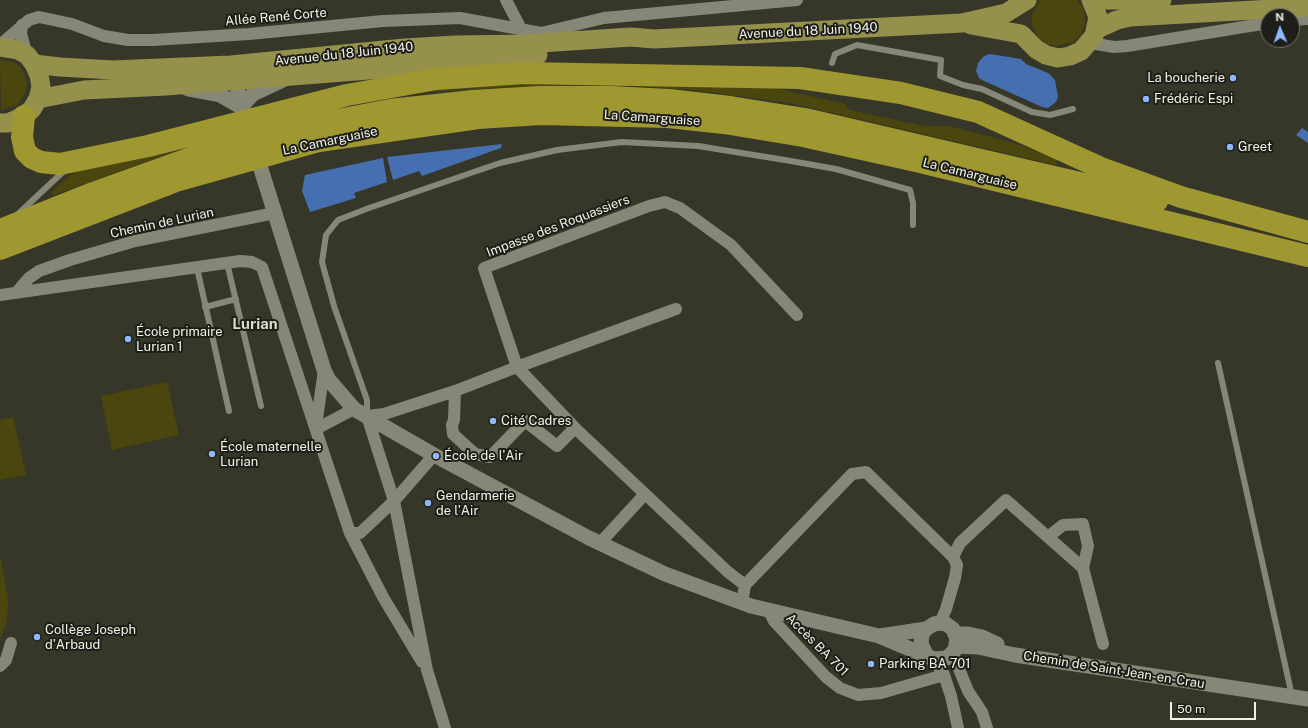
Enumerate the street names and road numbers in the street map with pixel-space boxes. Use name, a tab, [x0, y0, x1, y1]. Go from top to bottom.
street label: Allée René Corte	[225, 5, 327, 29]
street label: Avenue du 18 Juin 1940	[738, 20, 878, 42]
street label: Avenue du 18 Juin 1940	[274, 39, 414, 69]
street label: La Camarguaise	[603, 107, 701, 129]
street label: La Camarguaise	[281, 123, 379, 159]
street label: La Camarguaise	[921, 155, 1019, 193]
street label: Impasse des Roquassiers	[484, 192, 632, 260]
street label: Chemin de Lurian	[109, 204, 215, 242]
street label: Accès BA 701	[782, 610, 852, 680]
street label: Chemin de Saint-Jean-en-Crau	[1022, 648, 1206, 692]

